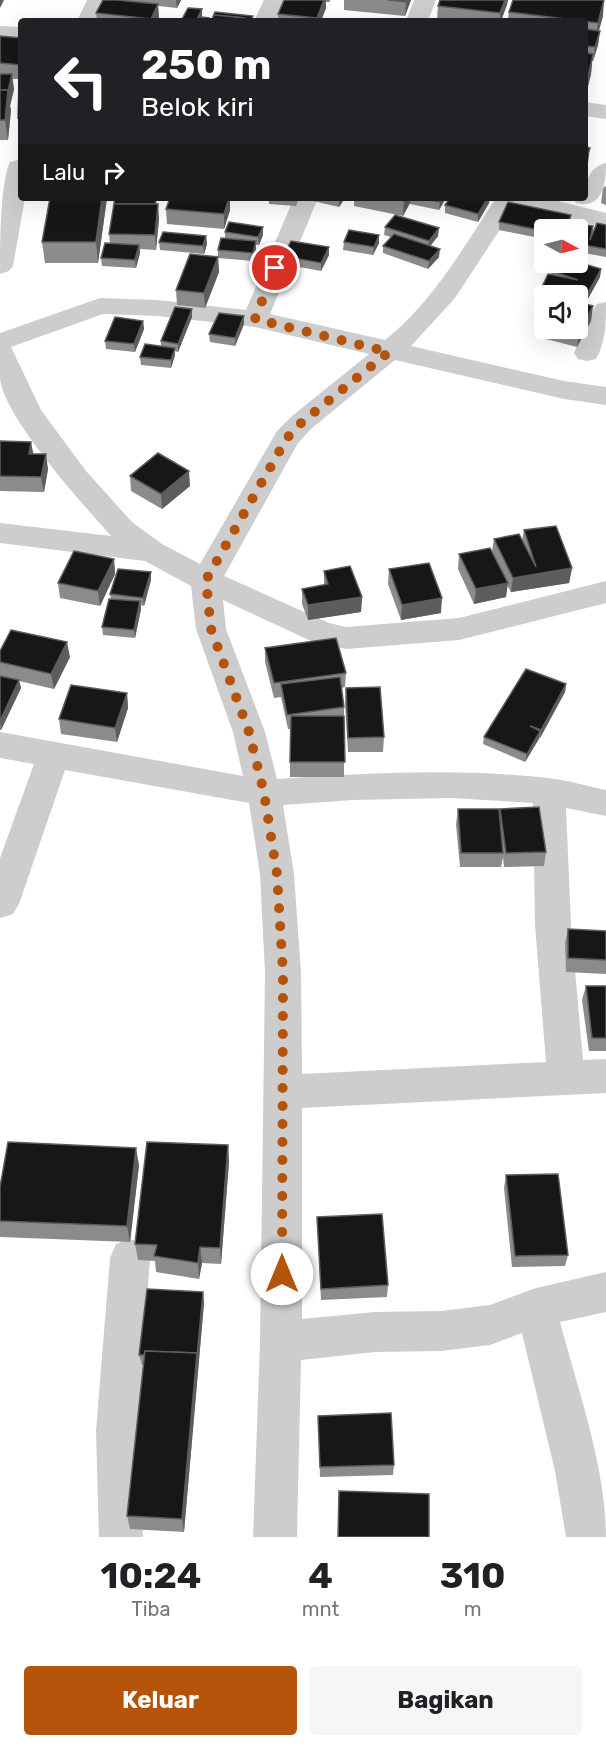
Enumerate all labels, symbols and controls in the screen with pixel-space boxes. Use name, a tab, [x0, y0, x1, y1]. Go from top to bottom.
text: 250 m	[141, 40, 271, 90]
icon: left	[42, 42, 120, 120]
text: Belok kiri	[141, 91, 254, 123]
icon: right	[97, 156, 130, 189]
text: Lalu	[42, 159, 85, 186]
north arrow	[534, 219, 588, 273]
map controls	[534, 219, 588, 339]
pin	[249, 242, 300, 293]
icon: arrive	[258, 251, 291, 284]
button: sound	[534, 285, 588, 339]
position arrow	[250, 1242, 314, 1306]
text: 10:24	[101, 1554, 201, 1597]
text: 4	[308, 1554, 333, 1597]
text: 310	[440, 1554, 505, 1597]
text: Tiba	[131, 1597, 171, 1621]
text: mnt	[302, 1597, 339, 1621]
text: m	[464, 1597, 482, 1621]
button: Keluar	[24, 1666, 297, 1735]
button: Bagikan	[309, 1666, 582, 1735]

